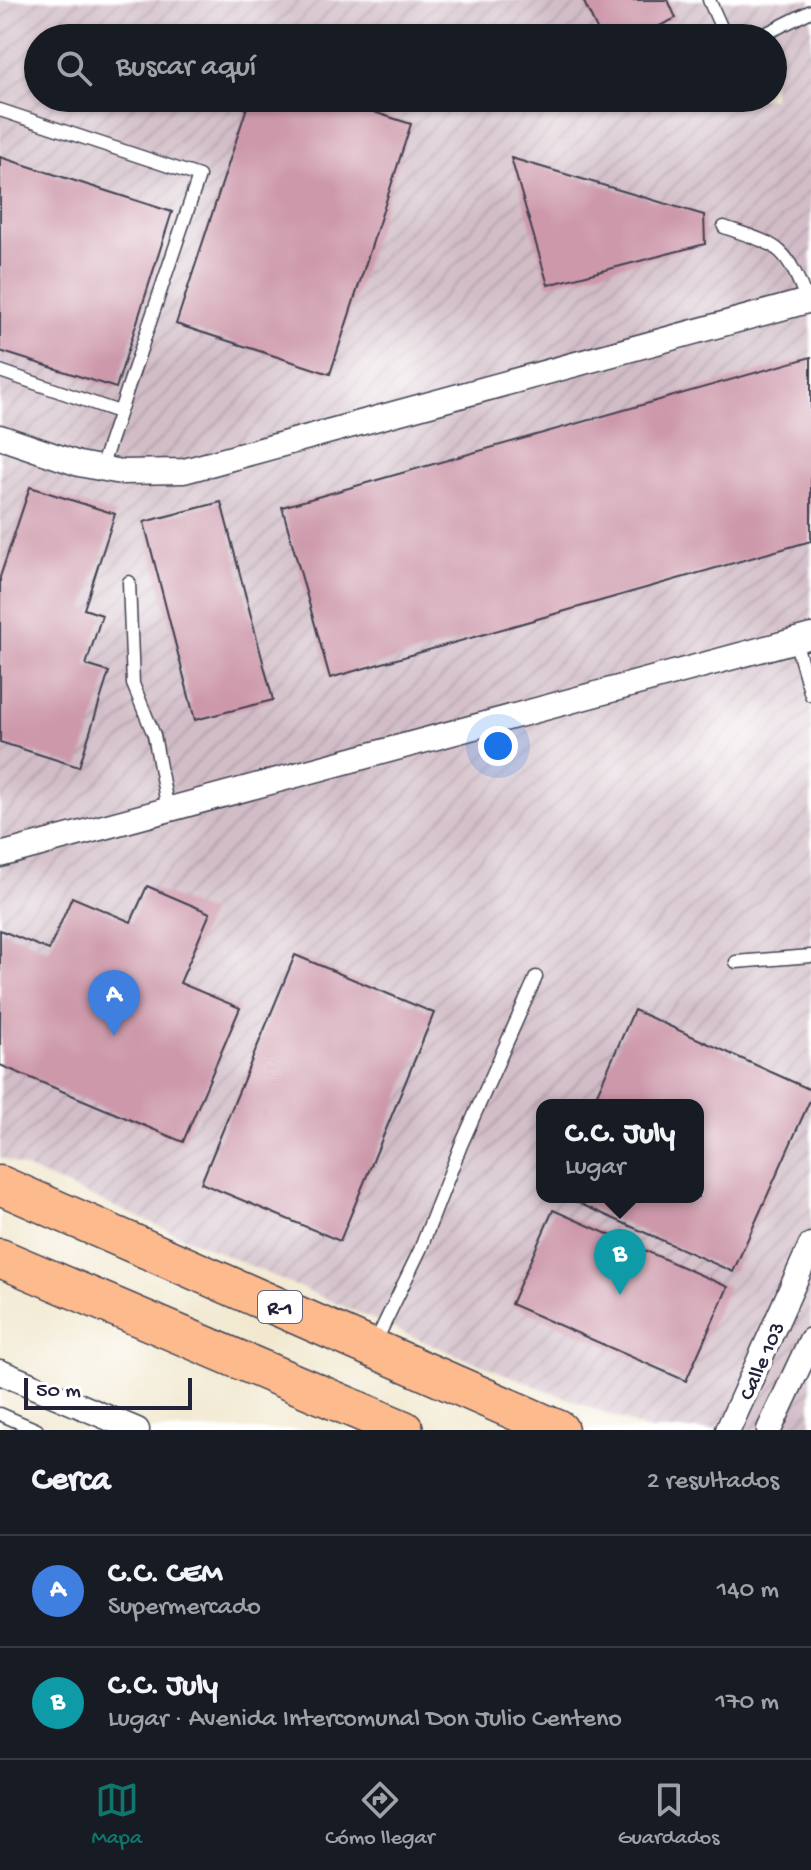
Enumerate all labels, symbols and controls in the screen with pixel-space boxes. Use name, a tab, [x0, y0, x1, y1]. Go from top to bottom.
search box	[24, 24, 787, 112]
icon: search	[52, 46, 96, 90]
text: Buscar aquí	[116, 51, 256, 86]
your location	[478, 726, 518, 766]
pin: A	[88, 970, 140, 1036]
popup	[536, 1099, 704, 1203]
text: C.C. July	[565, 1118, 675, 1153]
text: Lugar	[565, 1153, 625, 1184]
pin: B	[594, 1229, 646, 1295]
road number: R-1	[258, 1291, 302, 1323]
street label: Calle 103	[735, 1318, 792, 1405]
scale bar	[24, 1374, 192, 1410]
text: 50 m	[36, 1379, 81, 1405]
text: Cerca	[32, 1462, 110, 1502]
text: 2 resultados	[647, 1467, 779, 1498]
text: C.C. CEM	[108, 1558, 222, 1593]
text: A	[50, 1576, 66, 1607]
text: 140 m	[717, 1576, 779, 1607]
text: Supermercado	[108, 1593, 261, 1624]
text: C.C. July	[108, 1670, 218, 1705]
text: B	[51, 1688, 65, 1719]
text: 170 m	[716, 1688, 779, 1719]
text: Lugar · Avenida Intercomunal Don Julio Centeno	[108, 1705, 622, 1736]
tab: Mapa	[92, 1778, 142, 1852]
tab: Cómo llegar	[325, 1778, 434, 1852]
tab: Guardados	[618, 1778, 719, 1852]

